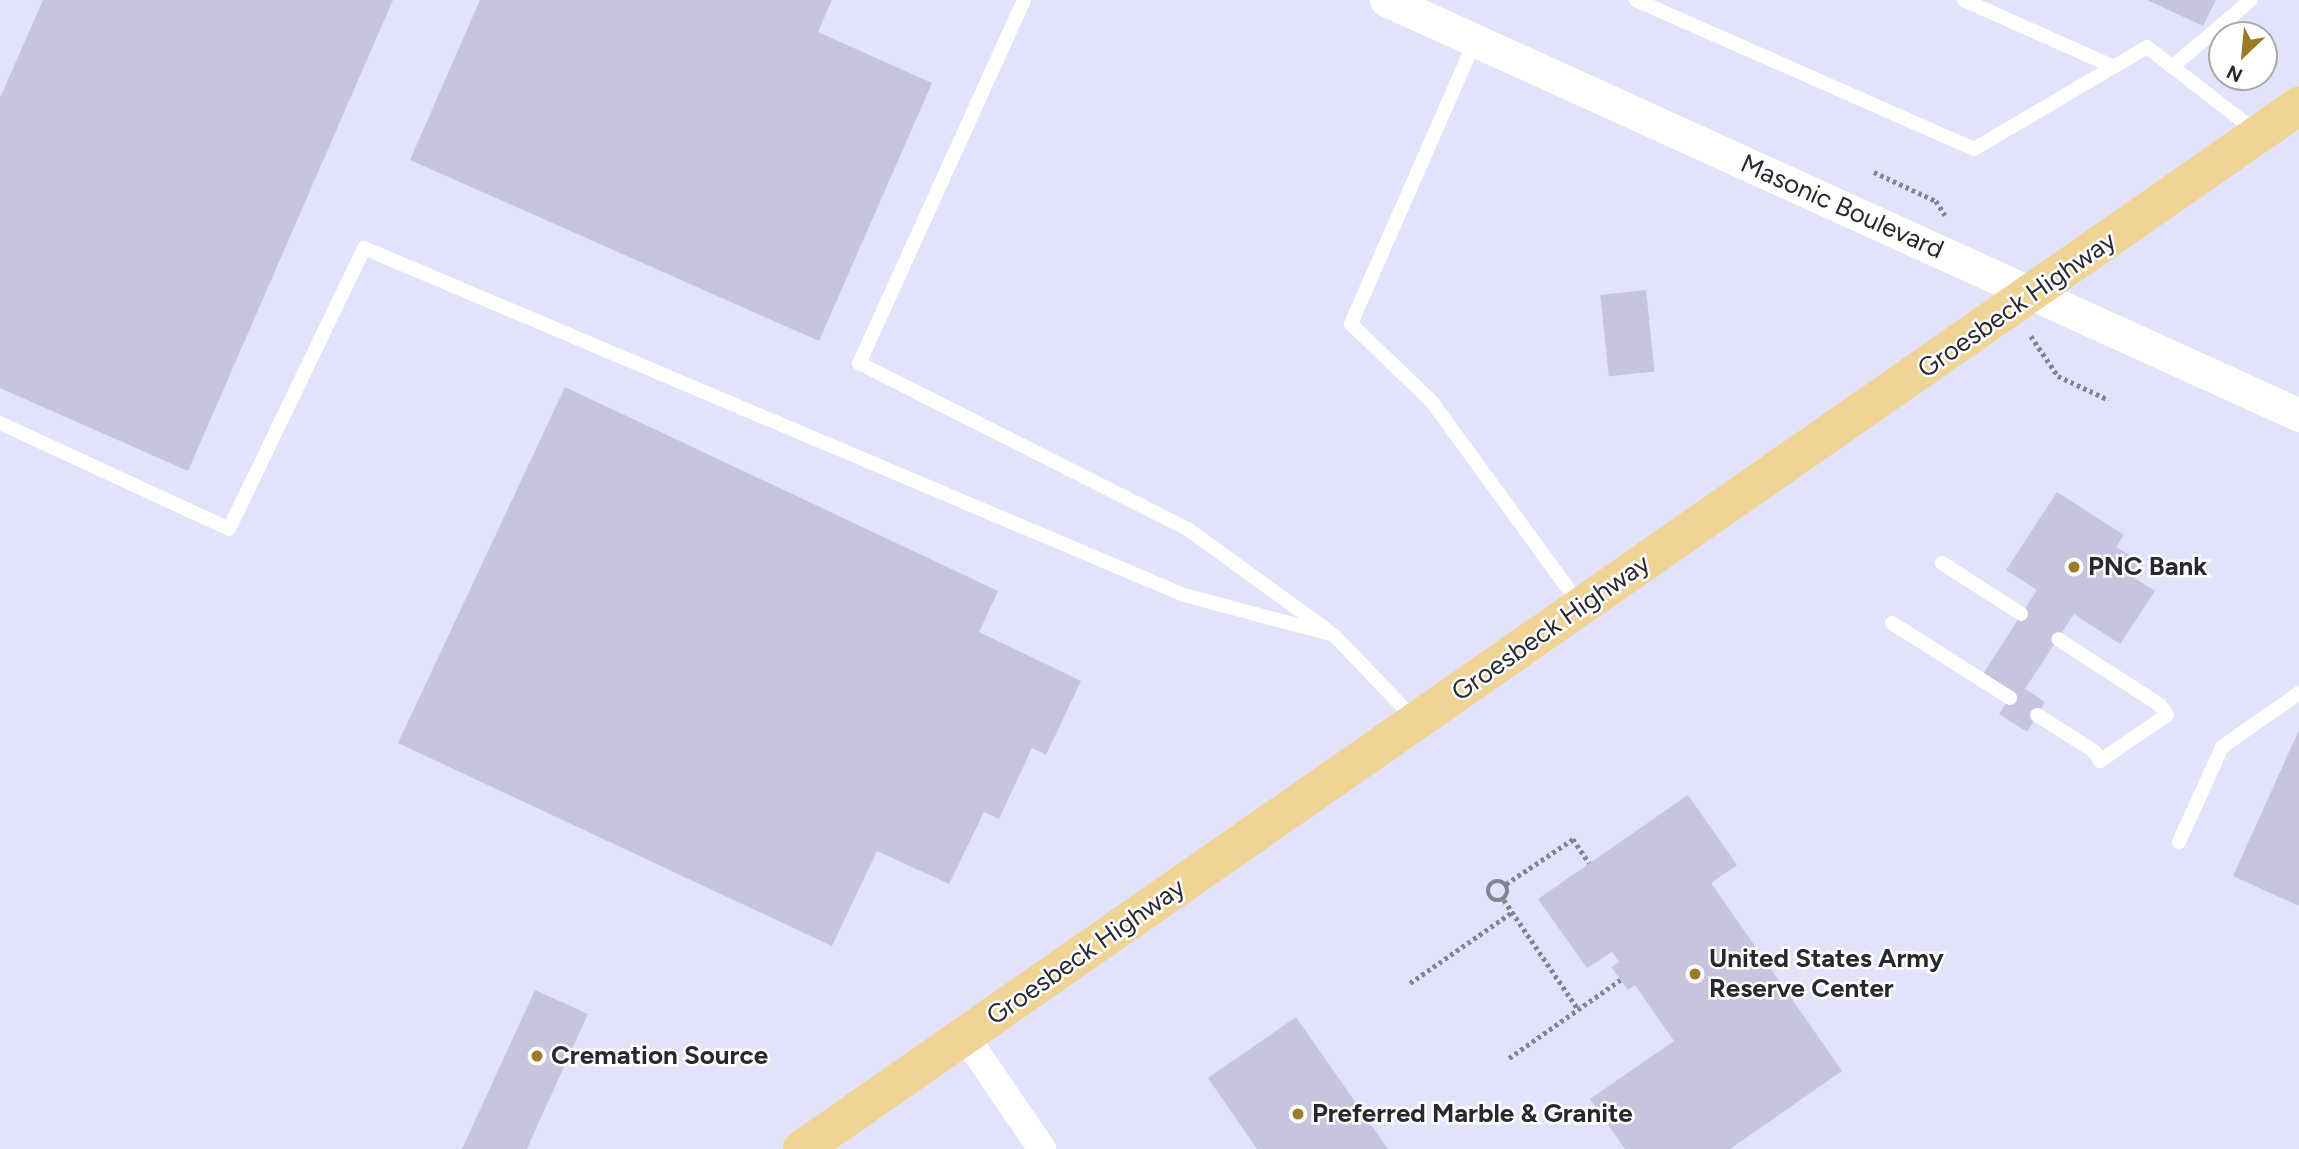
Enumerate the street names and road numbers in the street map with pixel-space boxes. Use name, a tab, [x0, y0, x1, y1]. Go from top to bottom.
street label: Masonic Boulevard	[1736, 148, 1948, 266]
street label: Groesbeck Highway	[1912, 225, 2122, 385]
street label: Groesbeck Highway	[1446, 548, 1656, 708]
street label: Groesbeck Highway	[981, 872, 1191, 1032]

